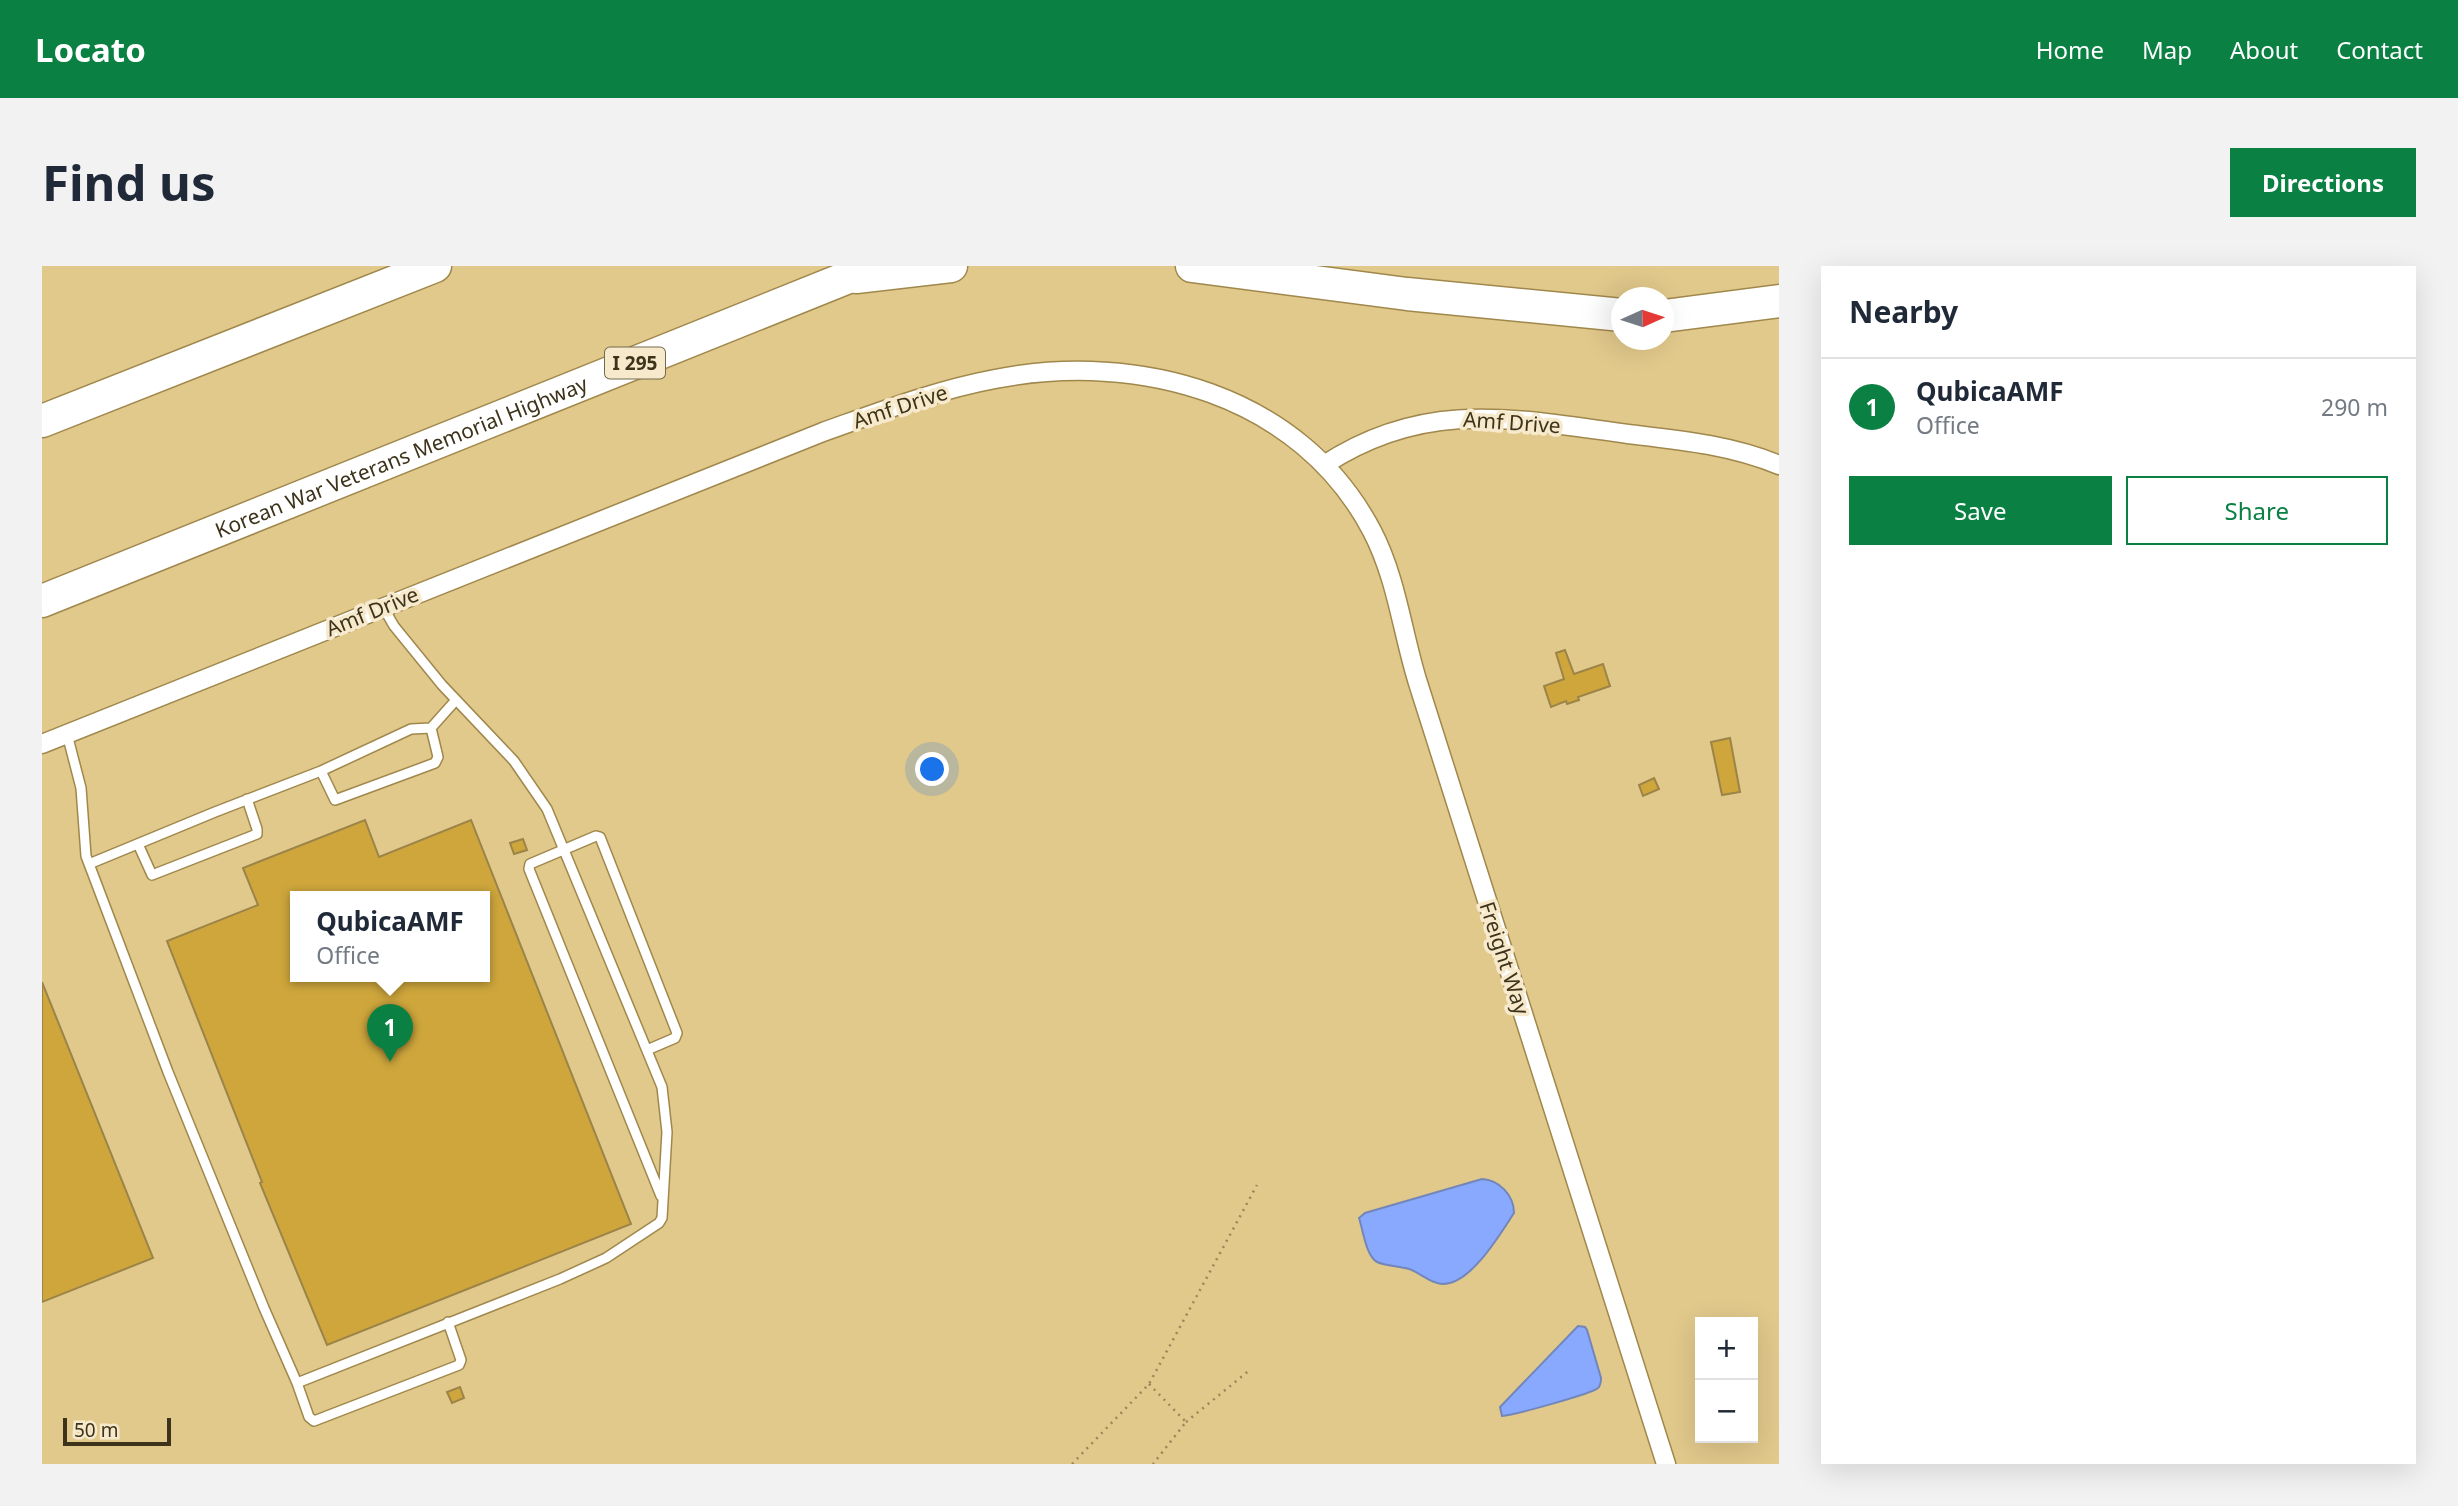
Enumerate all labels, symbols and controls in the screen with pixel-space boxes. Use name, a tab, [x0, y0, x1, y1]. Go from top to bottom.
text: Locato	[35, 27, 146, 72]
text: Home	[2036, 33, 2104, 66]
text: Map	[2142, 33, 2192, 66]
text: About	[2230, 33, 2298, 66]
text: Contact	[2336, 33, 2423, 66]
button: Directions	[2230, 148, 2416, 217]
text: Find us	[42, 149, 216, 215]
north arrow	[1611, 287, 1674, 350]
text: Nearby	[1849, 291, 1958, 332]
road number: I 295	[605, 348, 665, 379]
street label: Korean War Veterans Memorial Highway	[211, 369, 592, 544]
text: QubicaAMF	[1916, 373, 2063, 409]
street label: Amf Drive	[849, 378, 951, 434]
text: 1	[1865, 391, 1879, 423]
text: 290 m	[2321, 391, 2388, 423]
street label: Amf Drive	[1462, 405, 1562, 439]
text: Office	[1916, 409, 1980, 441]
button: Save	[1849, 476, 2112, 545]
button: Share	[2126, 476, 2388, 545]
street label: Amf Drive	[321, 580, 423, 642]
your location	[915, 752, 949, 786]
popup	[290, 891, 490, 982]
street label: Freight Way	[1474, 898, 1536, 1018]
text: QubicaAMF	[316, 903, 464, 939]
text: Office	[316, 939, 380, 971]
pin: 1	[367, 1004, 413, 1062]
map controls	[1695, 1317, 1758, 1443]
button: +	[1695, 1317, 1758, 1380]
button: −	[1695, 1380, 1758, 1443]
scale bar	[63, 1415, 172, 1447]
text: 50 m	[74, 1417, 118, 1443]

